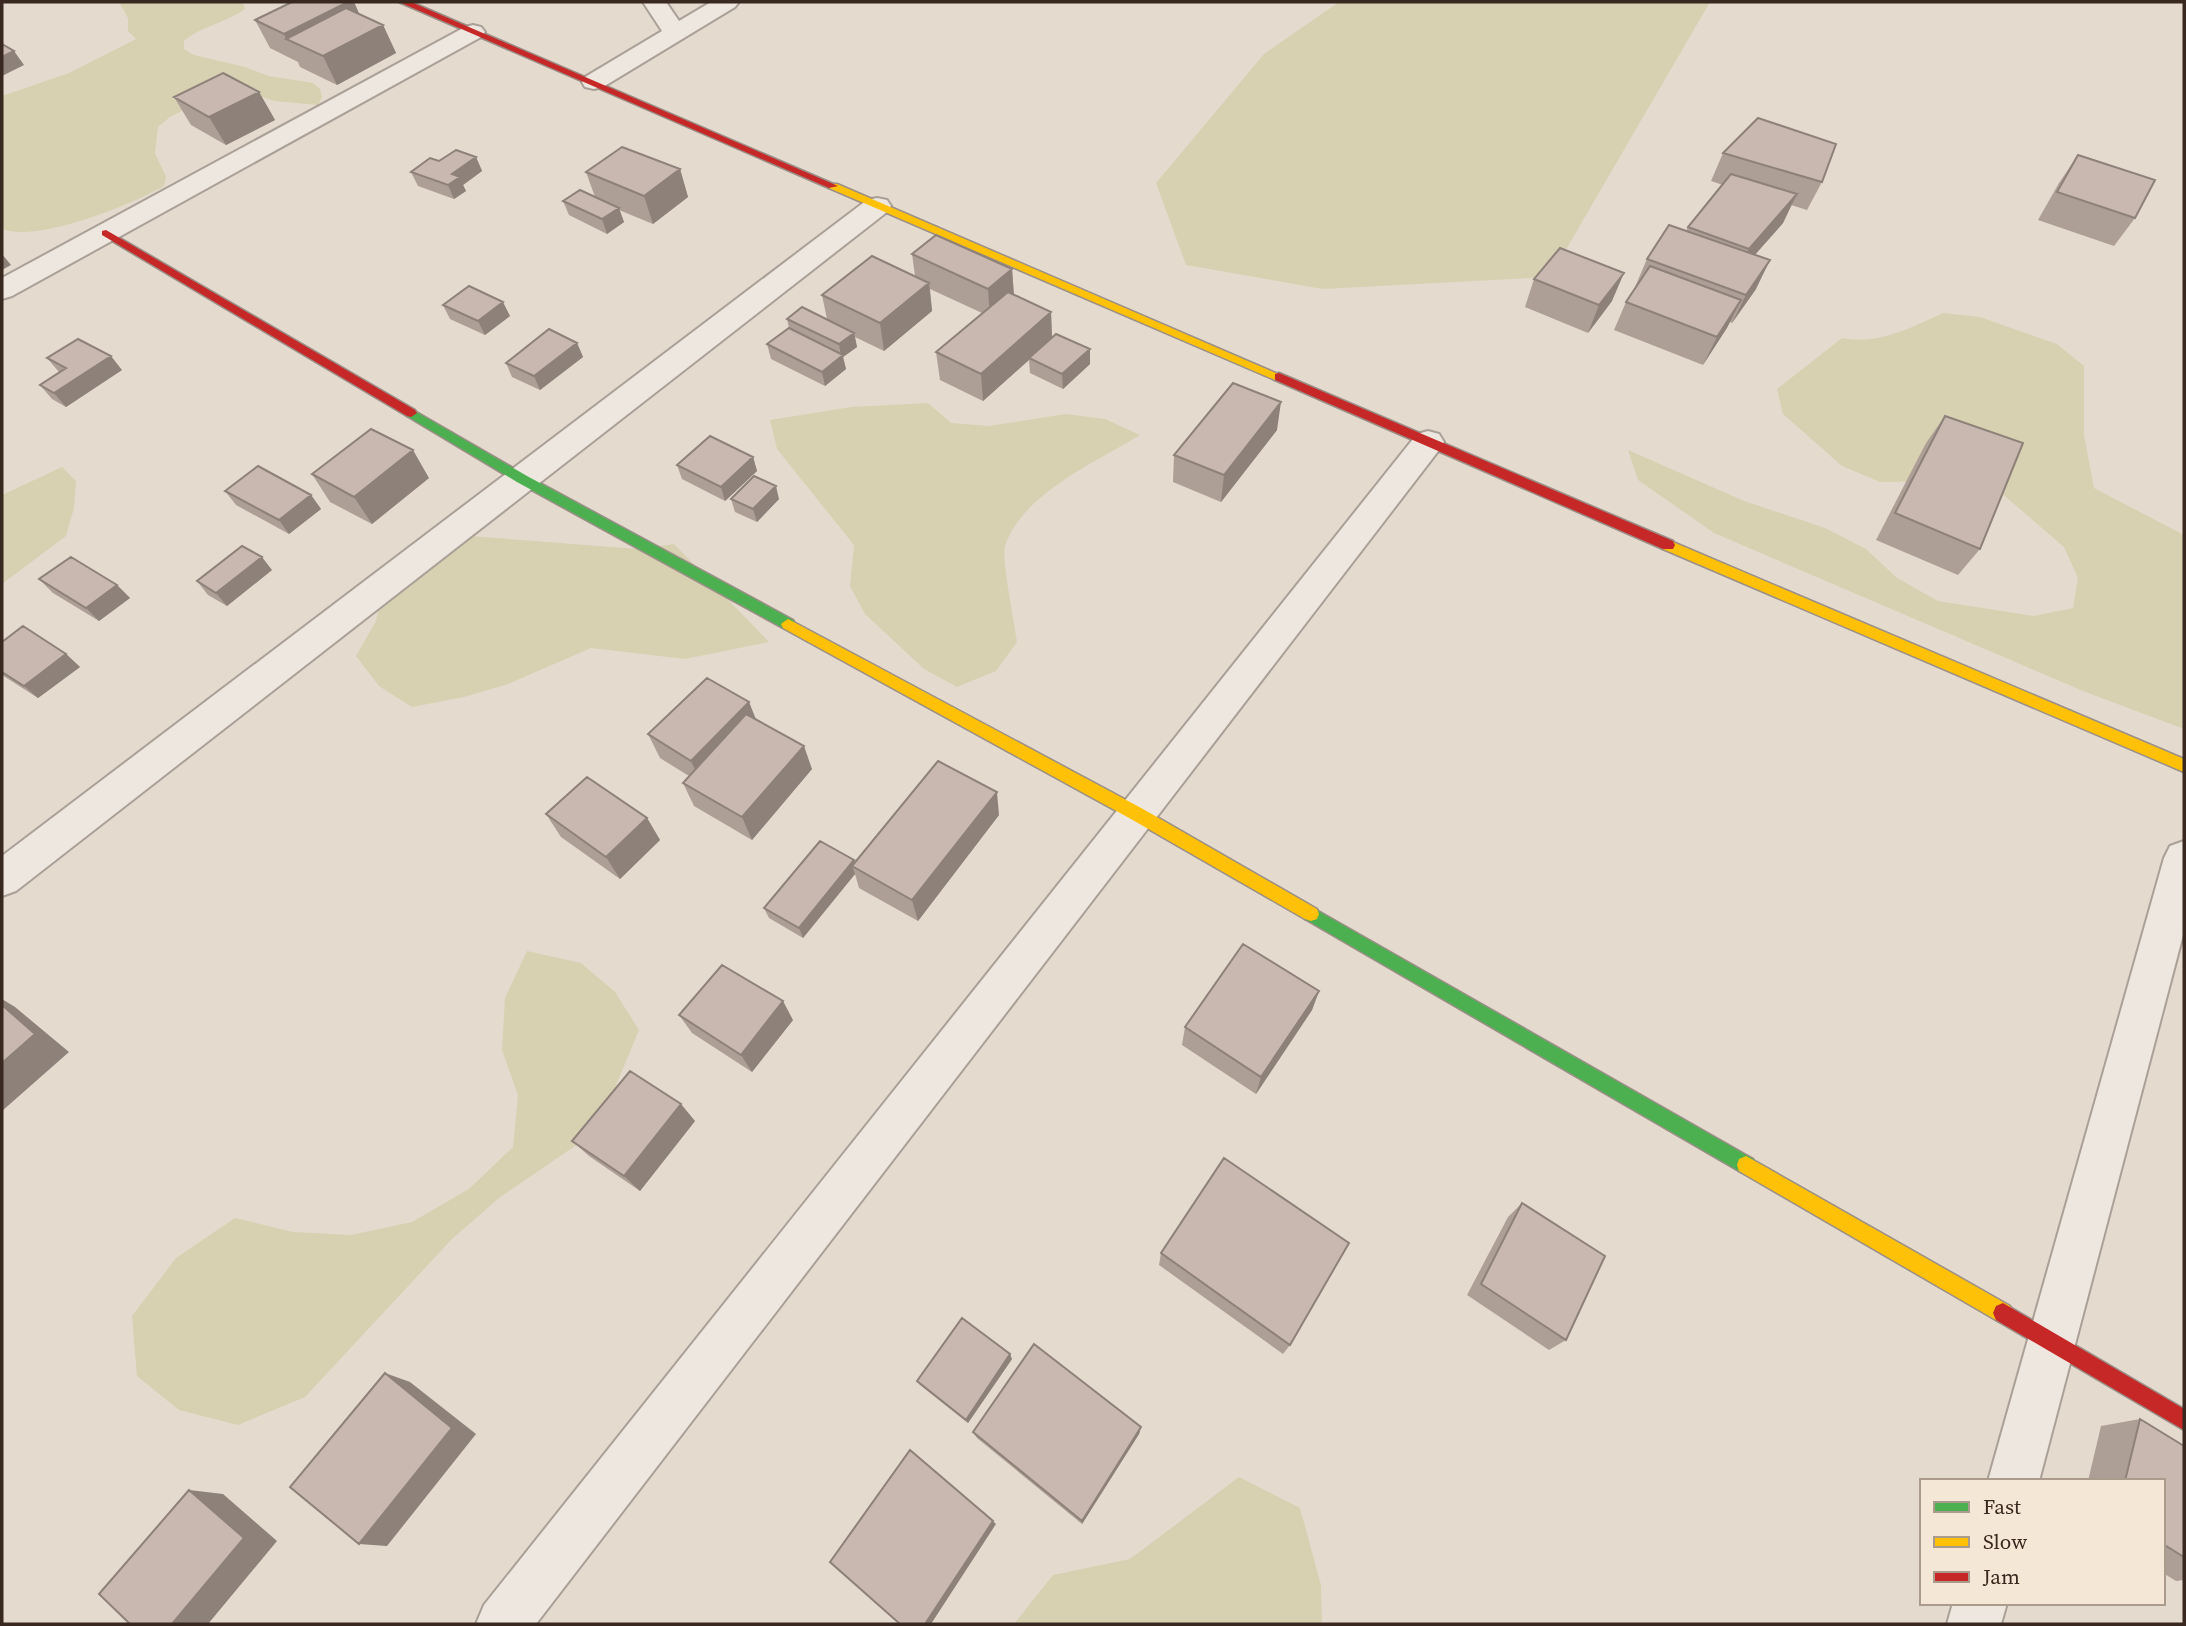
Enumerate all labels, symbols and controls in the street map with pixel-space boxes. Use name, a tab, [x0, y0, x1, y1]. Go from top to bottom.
legend	[1920, 1479, 2165, 1605]
text: Fast	[1983, 1492, 2021, 1521]
text: Slow	[1983, 1527, 2027, 1556]
text: Jam	[1982, 1562, 2020, 1591]

